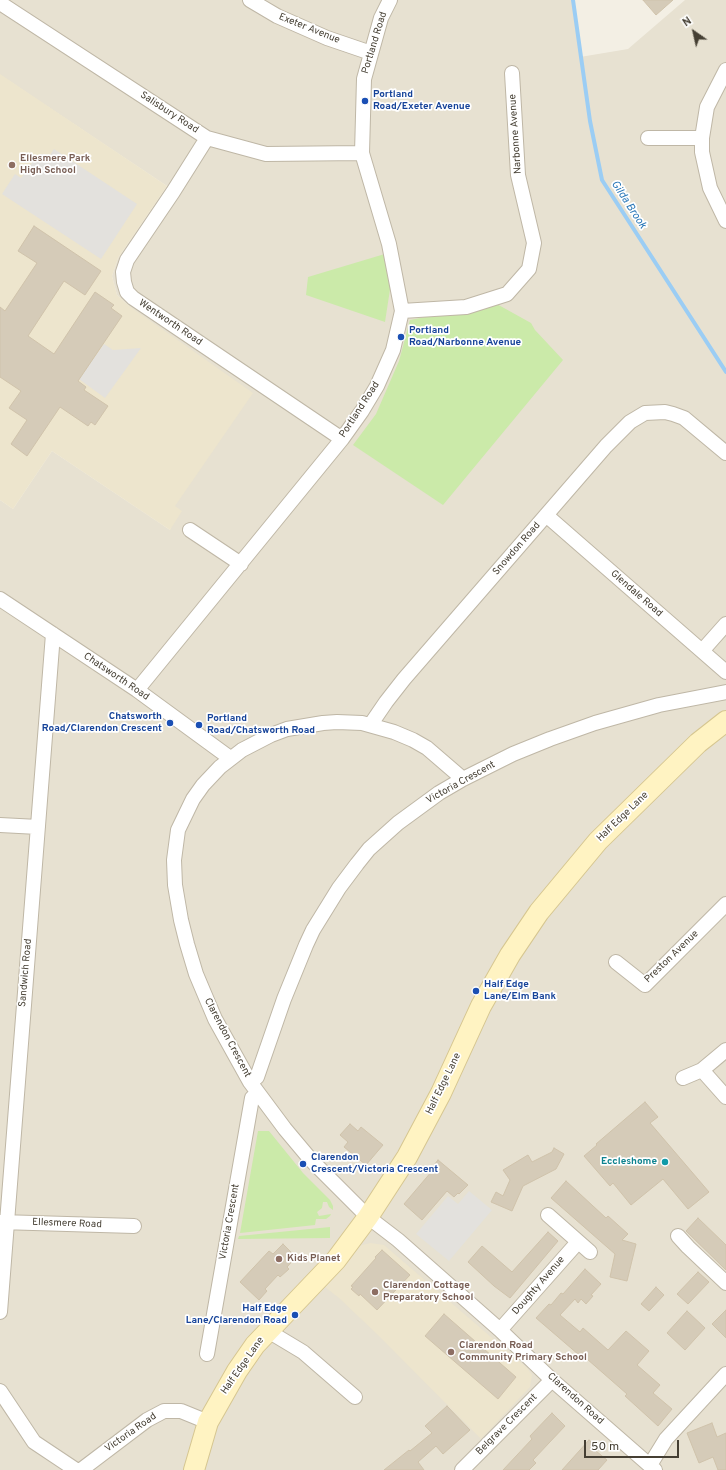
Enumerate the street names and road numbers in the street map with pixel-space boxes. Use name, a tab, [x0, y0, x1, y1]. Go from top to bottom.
street label: Portland Road	[360, 10, 390, 76]
street label: Exeter Avenue	[277, 11, 341, 47]
street label: Salisbury Road	[138, 90, 200, 136]
street label: Narbonne Avenue	[507, 94, 525, 174]
street label: Wentworth Road	[136, 297, 204, 349]
street label: Portland Road	[337, 380, 383, 440]
street label: Snowdon Road	[491, 520, 543, 578]
street label: Glendale Road	[607, 568, 665, 620]
street label: Chatsworth Road	[81, 651, 151, 703]
street label: Victoria Crescent	[424, 759, 498, 807]
street label: Half Edge Lane	[595, 789, 651, 845]
street label: Preston Avenue	[643, 928, 701, 986]
street label: Sandwich Road	[17, 938, 35, 1008]
street label: Clarendon Crescent	[201, 996, 253, 1080]
street label: Half Edge Lane	[424, 1051, 464, 1117]
street label: Victoria Crescent	[217, 1183, 243, 1261]
street label: Ellesmere Road	[32, 1217, 102, 1231]
street label: Doughty Avenue	[510, 1254, 568, 1318]
street label: Half Edge Lane	[219, 1335, 267, 1397]
street label: Clarendon Road	[544, 1371, 606, 1427]
street label: Belgrave Crescent	[474, 1392, 540, 1458]
street label: Victoria Road	[103, 1411, 159, 1455]

